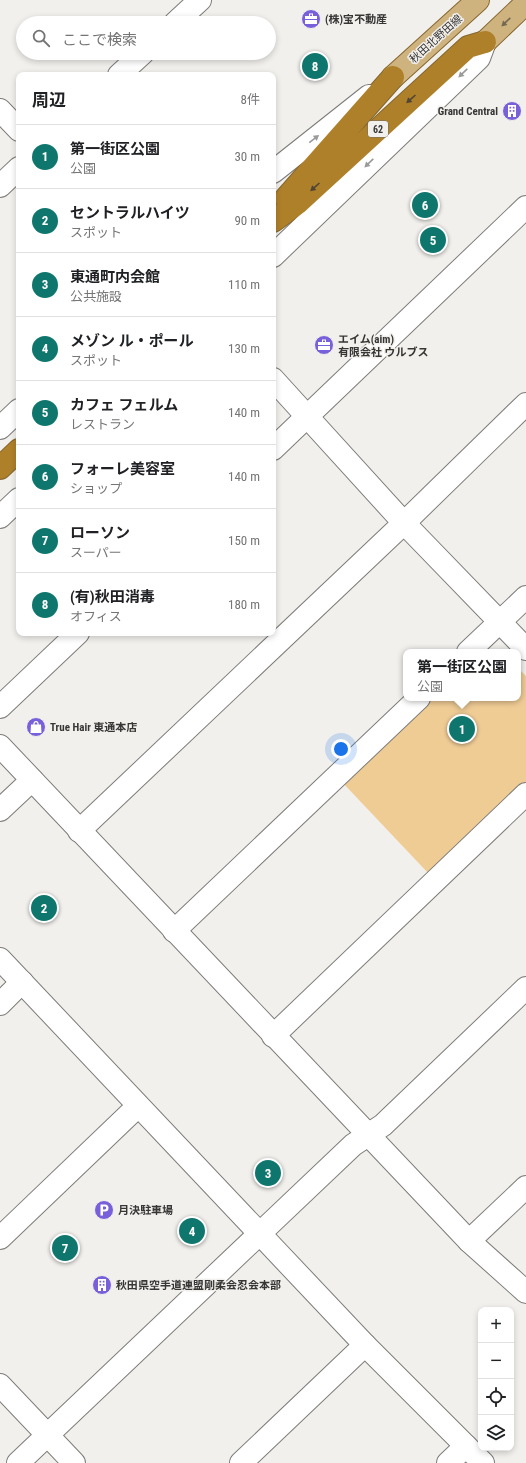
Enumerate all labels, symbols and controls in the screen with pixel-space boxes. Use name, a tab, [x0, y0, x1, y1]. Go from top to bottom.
office icon: (株)宝不動産	[300, 8, 322, 30]
street label: 秋田北野田線	[407, 12, 465, 66]
place label: (株)宝不動産	[325, 13, 387, 26]
search box	[16, 16, 276, 60]
one-way arrow	[501, 18, 511, 27]
icon: search	[30, 27, 52, 49]
text: ここで検索	[62, 31, 137, 49]
pin: 8	[302, 51, 328, 81]
one-way arrow	[458, 68, 468, 78]
text: 周辺	[32, 90, 66, 110]
text: 8件	[241, 92, 260, 107]
one-way arrow	[406, 94, 416, 104]
building icon: Grand Central	[501, 100, 523, 122]
place label: Grand Central	[438, 105, 498, 118]
road number: 62	[368, 121, 388, 137]
one-way arrow	[309, 135, 320, 144]
text: 第一街区公園	[70, 140, 160, 158]
text: 1	[42, 149, 48, 164]
text: 30 m	[234, 149, 260, 164]
one-way arrow	[364, 158, 374, 168]
text: 公園	[70, 161, 96, 176]
one-way arrow	[310, 182, 320, 192]
pin: 6	[412, 190, 438, 220]
text: セントラルハイツ	[70, 204, 190, 222]
text: 2	[42, 213, 48, 228]
text: 90 m	[234, 213, 260, 228]
text: スポット	[70, 225, 122, 240]
pin: 5	[420, 225, 446, 255]
text: 東通町内会館	[70, 268, 160, 286]
text: 3	[42, 277, 48, 292]
text: 110 m	[228, 277, 260, 292]
text: 公共施設	[70, 289, 122, 304]
text: メゾン ル・ポール	[70, 332, 193, 350]
place label: エイム(aim) 有限会社 ウルブス	[338, 333, 429, 359]
office icon: エイム(aim) 有限会社 ウルブス	[313, 334, 335, 356]
text: 4	[42, 341, 48, 356]
text: 130 m	[228, 341, 260, 356]
text: スポット	[70, 353, 122, 368]
text: カフェ フェルム	[70, 396, 178, 414]
text: 5	[42, 405, 48, 420]
text: 140 m	[228, 405, 260, 420]
text: レストラン	[70, 417, 135, 432]
text: フォーレ美容室	[70, 460, 175, 478]
text: 6	[42, 469, 48, 484]
text: 140 m	[228, 469, 260, 484]
text: ショップ	[70, 481, 122, 496]
text: ローソン	[70, 524, 130, 542]
text: 7	[42, 533, 48, 548]
text: 150 m	[228, 533, 260, 548]
text: スーパー	[70, 545, 122, 560]
text: (有)秋田消毒	[70, 588, 155, 606]
text: 8	[42, 597, 48, 612]
text: 180 m	[228, 597, 260, 612]
text: オフィス	[70, 609, 122, 624]
popup	[403, 649, 521, 701]
text: 第一街区公園	[417, 658, 507, 676]
text: 公園	[417, 679, 443, 694]
pin: 1	[449, 714, 475, 744]
shop icon: True Hair 東通本店	[25, 716, 47, 738]
place label: True Hair 東通本店	[50, 721, 137, 734]
your location	[331, 739, 351, 759]
pin: 2	[31, 893, 57, 923]
pin: 3	[255, 1158, 281, 1188]
parking icon: 月決駐車場	[93, 1199, 115, 1221]
place label: 月決駐車場	[118, 1204, 173, 1217]
pin: 4	[179, 1216, 205, 1246]
pin: 7	[52, 1233, 78, 1263]
building icon: 秋田県空手道連盟剛柔会忍会本部	[91, 1274, 113, 1296]
place label: 秋田県空手道連盟剛柔会忍会本部	[116, 1279, 281, 1292]
map controls	[478, 1307, 514, 1451]
button: +	[478, 1307, 514, 1343]
button: −	[478, 1343, 514, 1379]
button: locate	[478, 1379, 514, 1415]
button: layers	[478, 1415, 514, 1451]

